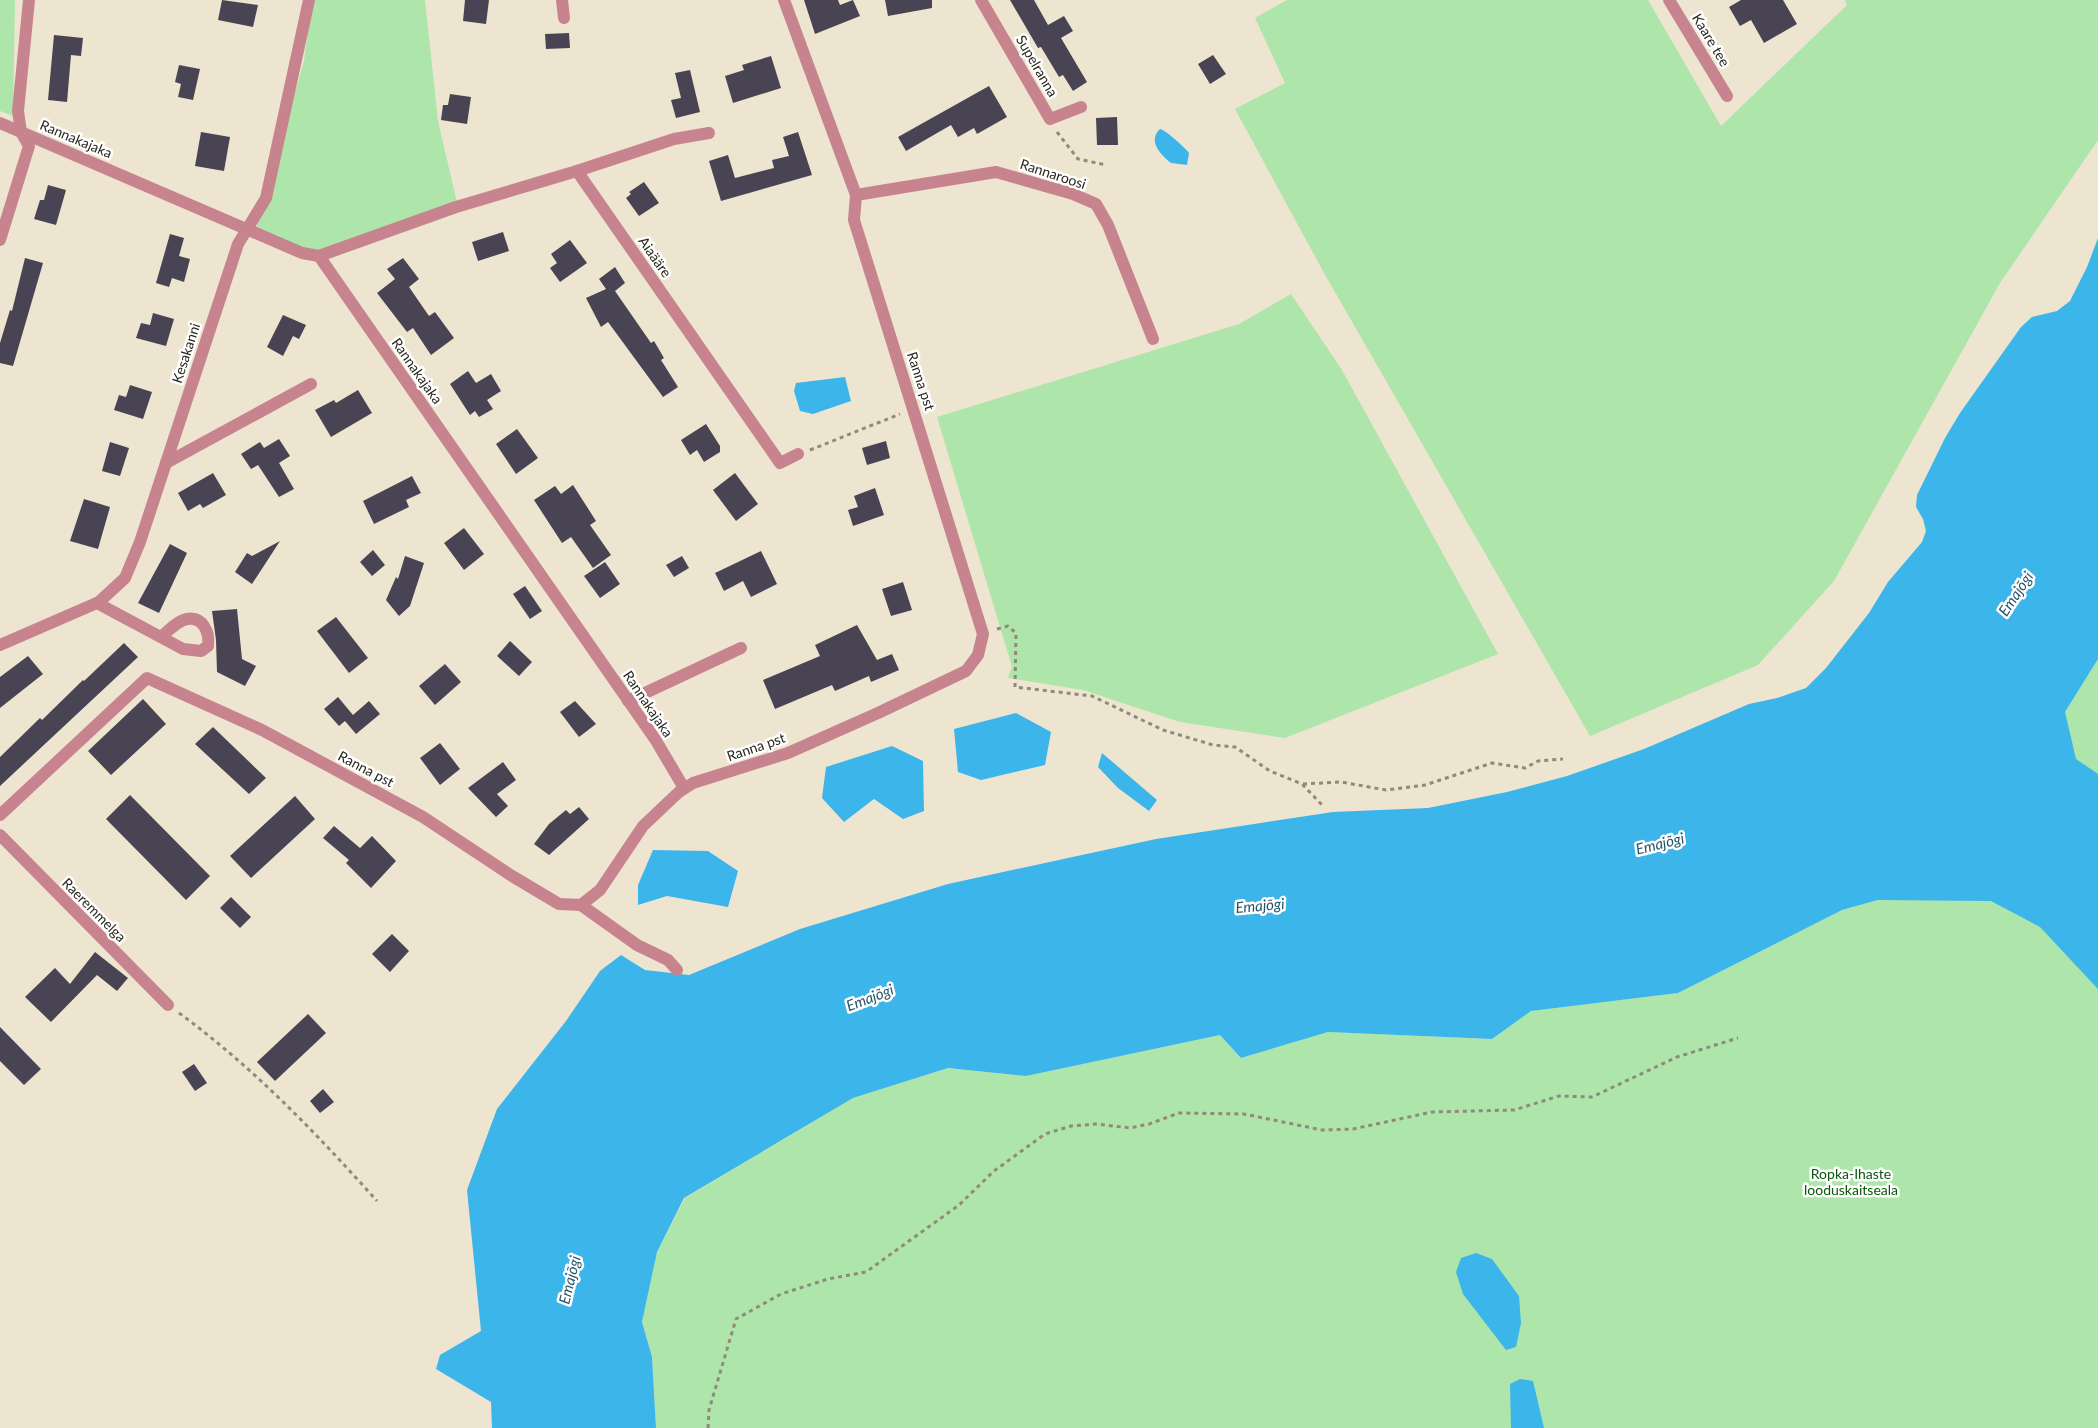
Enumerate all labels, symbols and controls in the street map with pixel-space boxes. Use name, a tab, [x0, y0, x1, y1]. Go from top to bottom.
street label: Kaare tee	[1689, 10, 1734, 69]
street label: Supelranna	[1013, 32, 1062, 100]
street label: Rannakajaka	[38, 116, 115, 161]
street label: Rannaroosi	[1018, 155, 1088, 192]
street label: Aiaääre	[635, 233, 676, 280]
street label: Kesakanni	[168, 321, 203, 385]
street label: Rannakajaka	[388, 334, 446, 407]
street label: Ranna pst	[904, 349, 939, 412]
water label: Emajõgi	[1994, 568, 2037, 619]
street label: Rannakajaka	[620, 667, 677, 740]
street label: Ranna pst	[724, 729, 787, 764]
street label: Ranna pst	[335, 747, 397, 790]
water label: Emajõgi	[1634, 828, 1686, 858]
street label: Raeremmelga	[59, 874, 130, 945]
water label: Emajõgi	[1235, 894, 1286, 916]
water label: Emajõgi	[843, 980, 896, 1014]
park label: Ropka-Ihaste looduskaitseala	[1804, 1165, 1898, 1198]
water label: Emajõgi	[554, 1253, 584, 1306]

